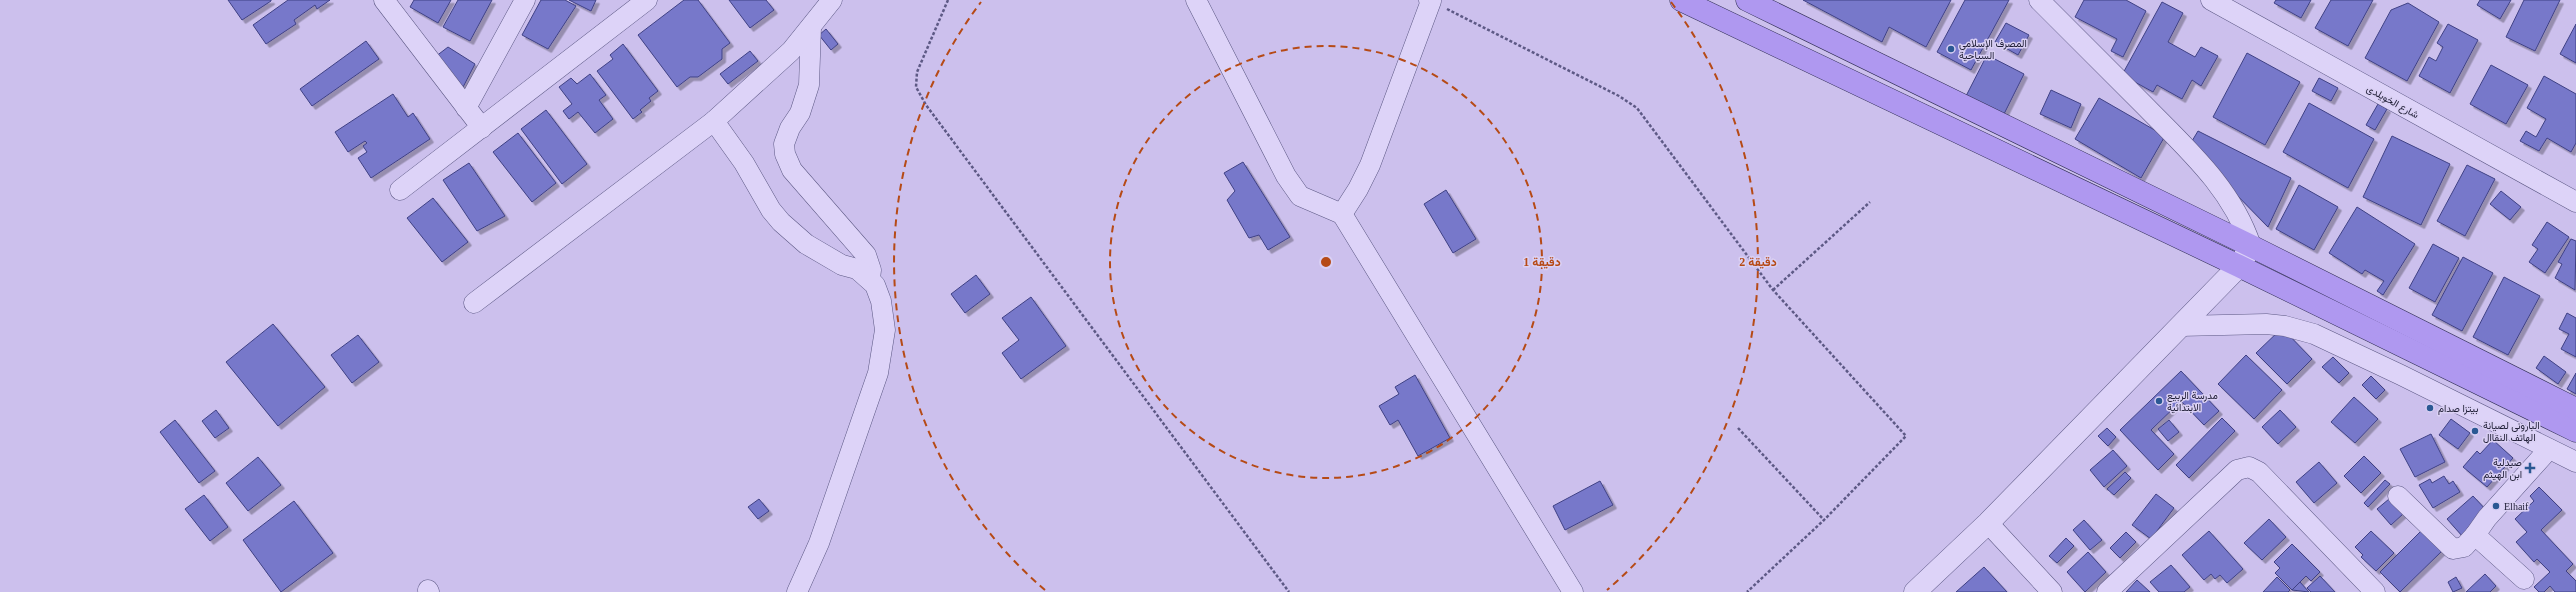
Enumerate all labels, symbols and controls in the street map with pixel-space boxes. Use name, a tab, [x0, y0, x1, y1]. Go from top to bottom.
place label: المصرف الإسلامي السياحية	[1959, 38, 2027, 62]
marker: المصرف الإسلامي السياحية	[1946, 44, 1956, 54]
street label: شارع الخويلدى	[2364, 83, 2421, 121]
centre of rings	[1319, 255, 1333, 269]
text: 1 دقيقة	[1523, 255, 1561, 269]
text: 2 دقيقة	[1739, 255, 1777, 269]
place label: مدرسة الربيع الابتدائية	[2167, 390, 2218, 414]
marker: مدرسة الربيع الابتدائية	[2154, 396, 2164, 406]
marker: بيتزا صدام	[2425, 403, 2435, 413]
place label: بيتزا صدام	[2438, 403, 2478, 415]
place label: البارونى لصيانة الهاتف النقاال	[2483, 420, 2540, 444]
marker: البارونى لصيانة الهاتف النقاال	[2470, 426, 2480, 436]
place label: صيدلية ابن الهيثم	[2483, 457, 2522, 481]
marker: صيدلية ابن الهيثم	[2525, 463, 2535, 473]
marker: Elhaif	[2491, 501, 2501, 511]
place label: Elhaif	[2504, 501, 2529, 512]

